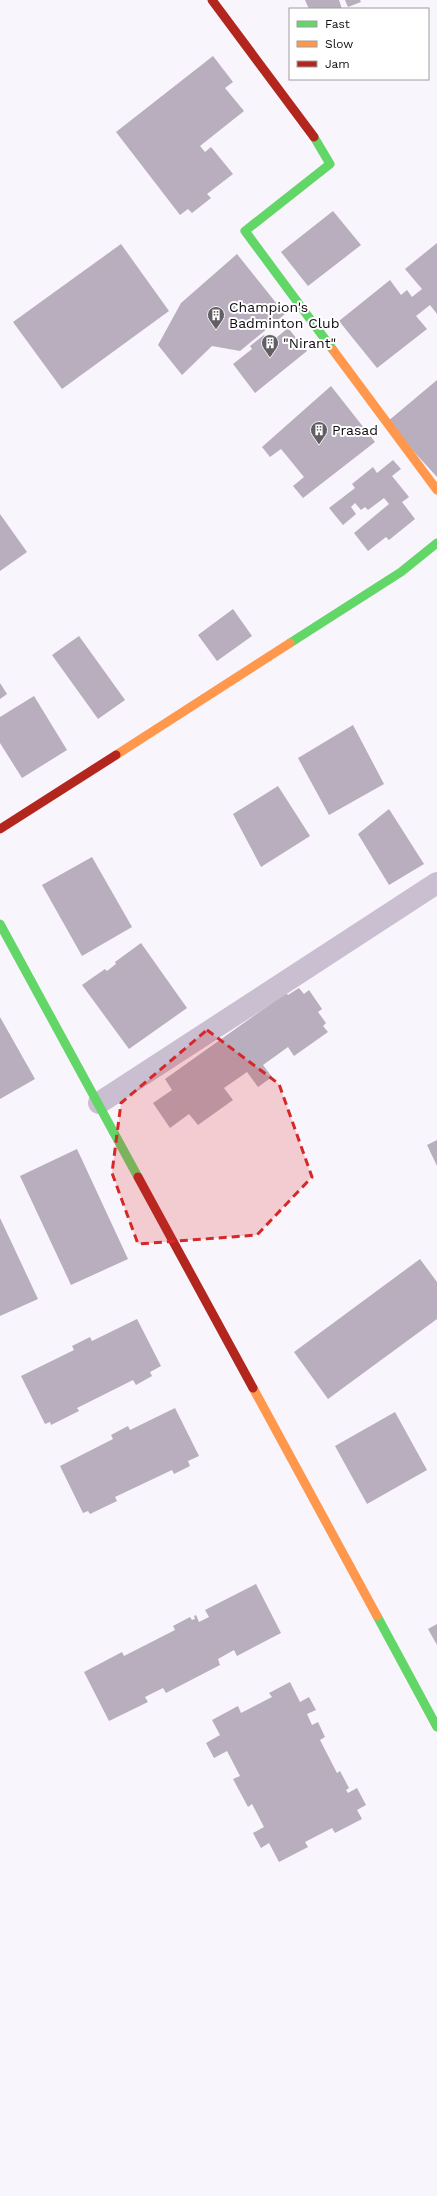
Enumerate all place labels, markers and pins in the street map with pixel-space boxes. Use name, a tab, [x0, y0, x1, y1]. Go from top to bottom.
place label: Champion's Badminton Club	[229, 299, 340, 331]
building icon: Champion's Badminton Club	[206, 305, 226, 330]
building icon: "Nirant"	[260, 333, 280, 358]
place label: "Nirant"	[283, 335, 336, 351]
building icon: Prasad	[309, 420, 329, 445]
place label: Prasad	[332, 422, 378, 438]

